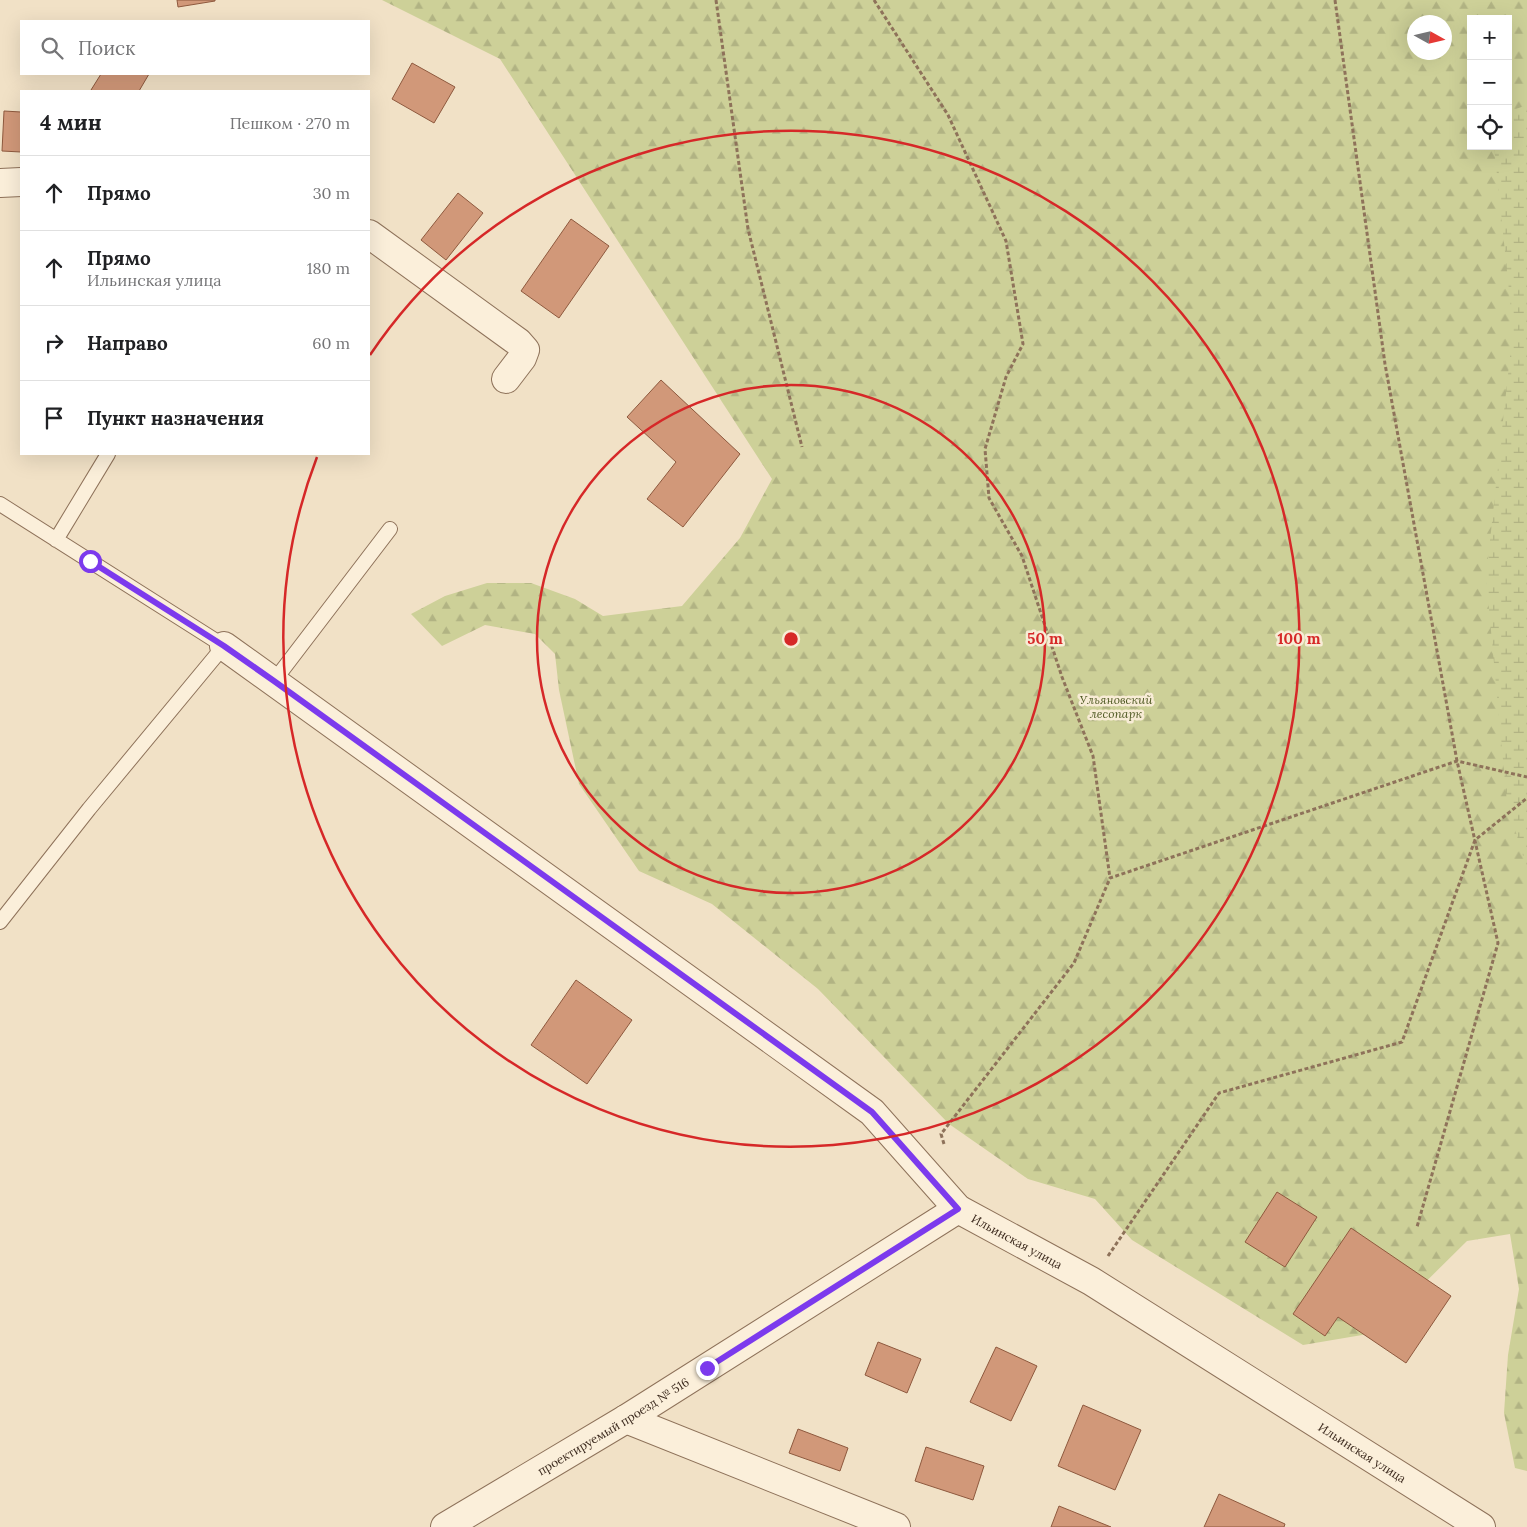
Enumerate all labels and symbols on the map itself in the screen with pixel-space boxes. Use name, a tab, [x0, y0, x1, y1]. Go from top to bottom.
north arrow	[1407, 15, 1452, 60]
route start	[79, 550, 102, 573]
text: 50 m	[1027, 629, 1063, 648]
text: 100 m	[1278, 629, 1321, 648]
centre of rings	[782, 630, 800, 648]
park label: Ульяновский лесопарк	[1080, 692, 1153, 721]
street label: Ильинская улица	[969, 1210, 1065, 1272]
route end	[696, 1357, 719, 1380]
street label: проектируемый проезд № 516	[534, 1374, 692, 1478]
street label: Ильинская улица	[1316, 1419, 1409, 1486]

